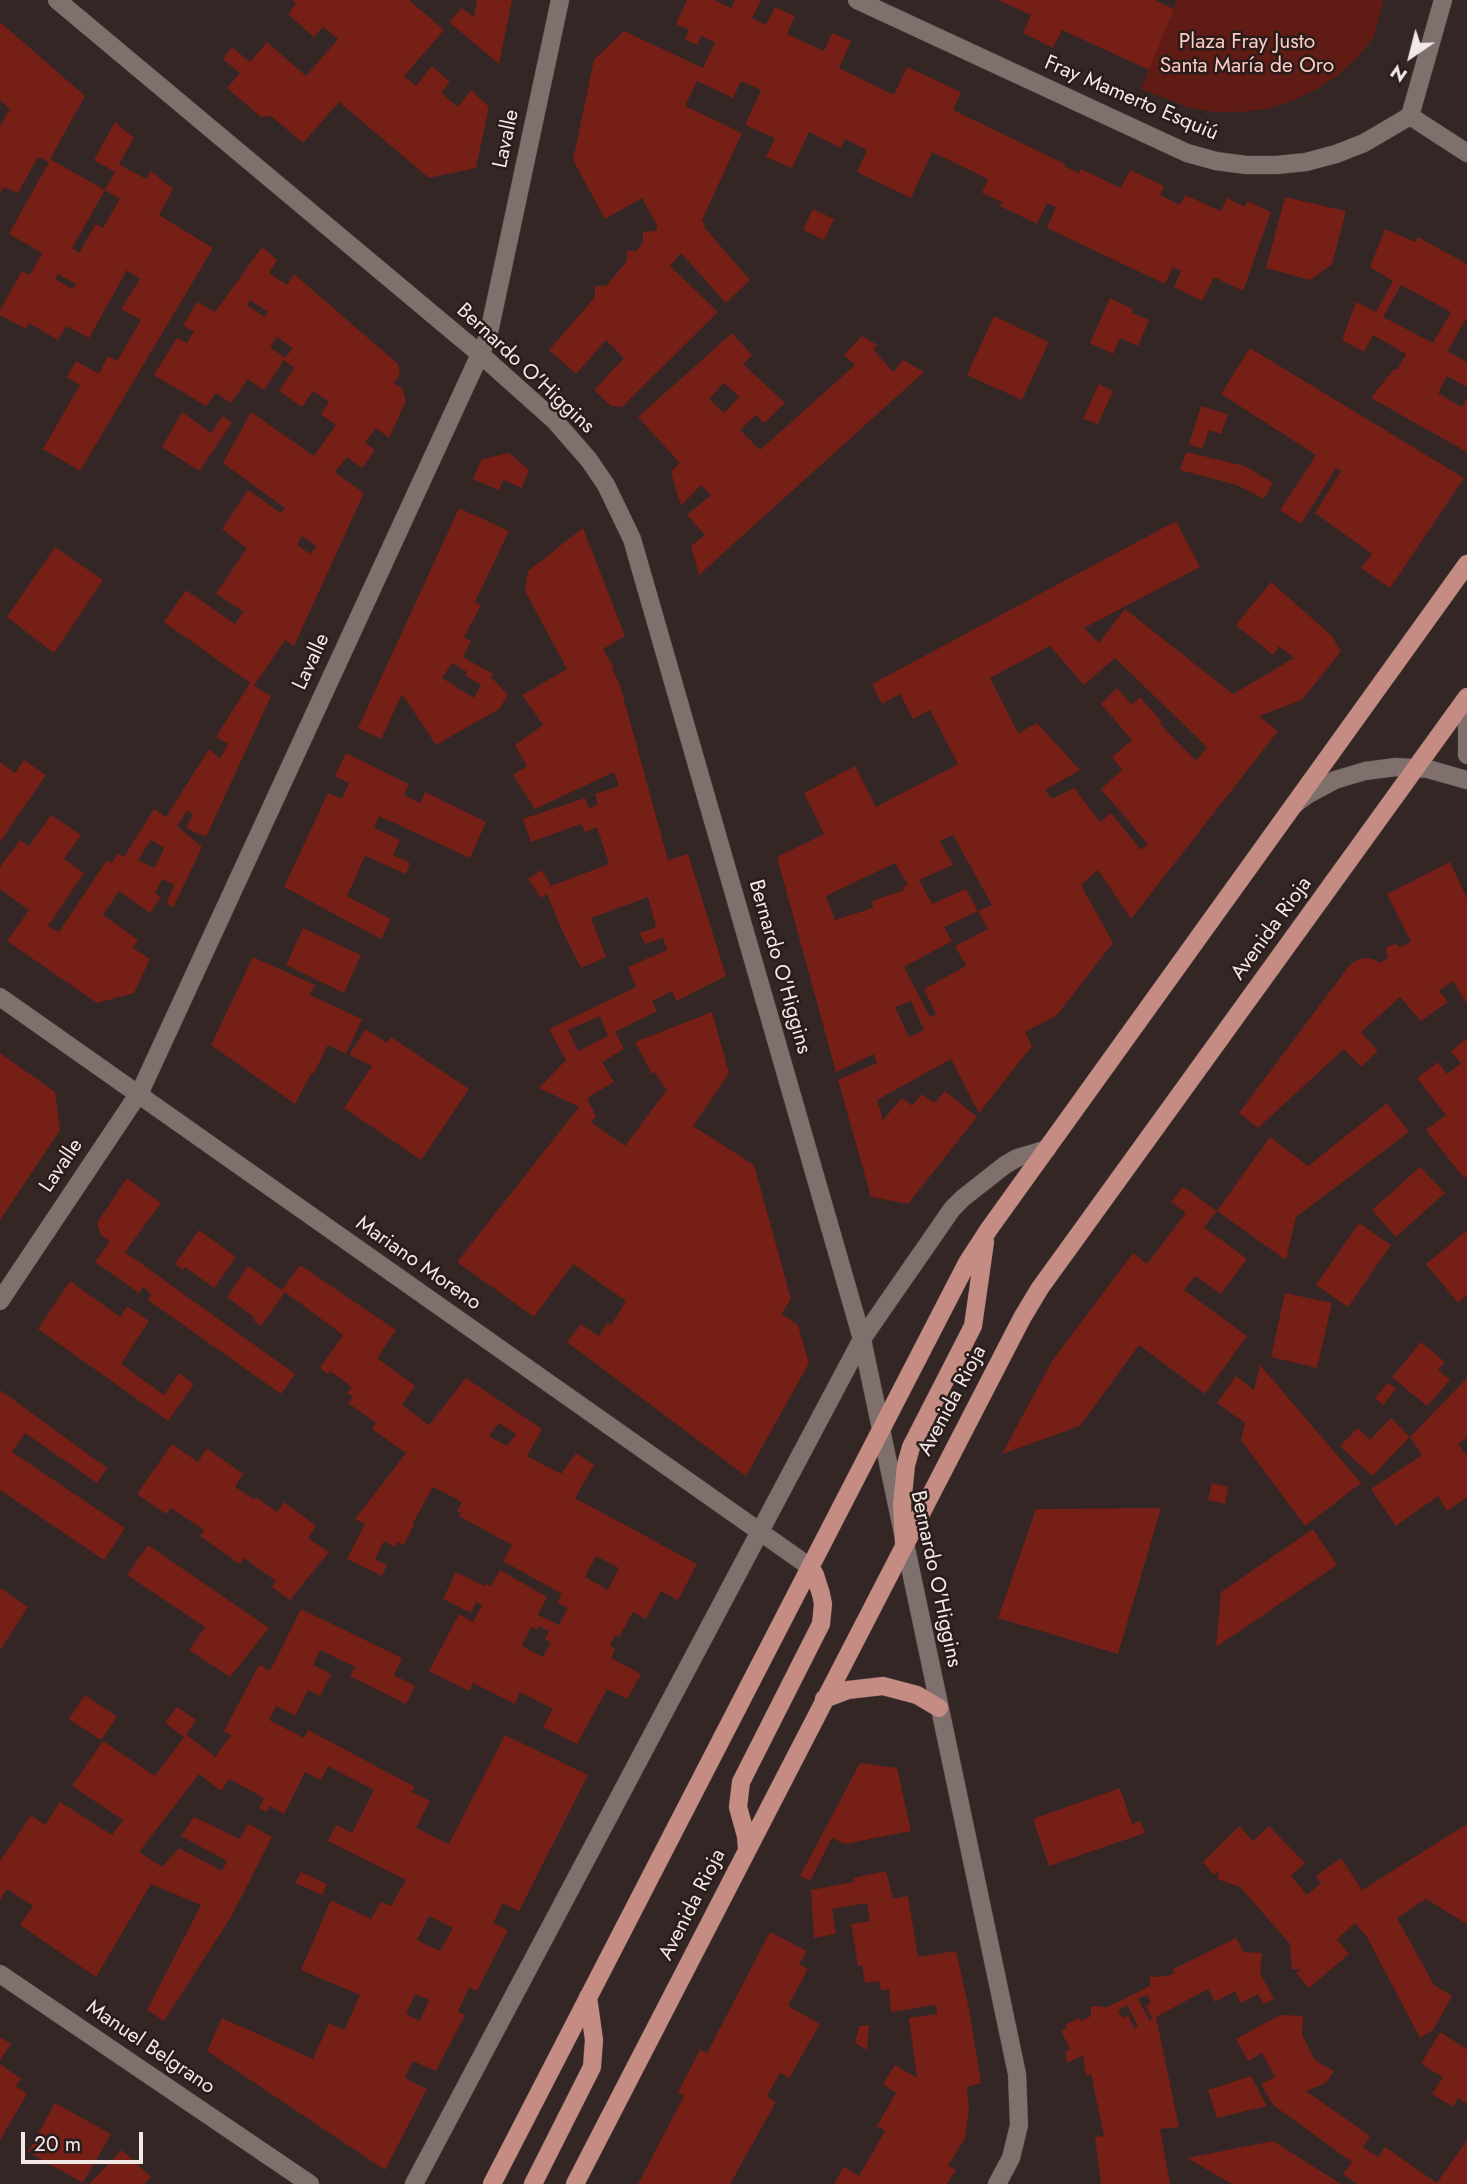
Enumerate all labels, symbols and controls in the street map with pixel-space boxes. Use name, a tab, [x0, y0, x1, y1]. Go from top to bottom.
north arrow	[1376, 21, 1446, 91]
park label: Plaza Fray Justo Santa María de Oro	[1160, 30, 1334, 80]
street label: Fray Mamerto Esquiú	[1040, 51, 1222, 147]
text: N	[1385, 58, 1413, 89]
street label: Lavalle	[489, 107, 525, 171]
street label: Bernardo O'Higgins	[451, 298, 599, 440]
street label: Lavalle	[288, 630, 336, 694]
street label: Avenida Rioja	[1226, 872, 1318, 986]
street label: Bernardo O'Higgins	[742, 877, 816, 1057]
street label: Lavalle	[35, 1134, 89, 1198]
street label: Mariano Moreno	[350, 1211, 486, 1317]
street label: Avenida Rioja	[913, 1341, 993, 1461]
street label: Bernardo O'Higgins	[904, 1488, 966, 1670]
street label: Avenida Rioja	[654, 1845, 732, 1965]
street label: Manuel Belgrano	[81, 1996, 219, 2100]
scale bar	[24, 2118, 147, 2162]
text: 20 m	[34, 2129, 81, 2159]

